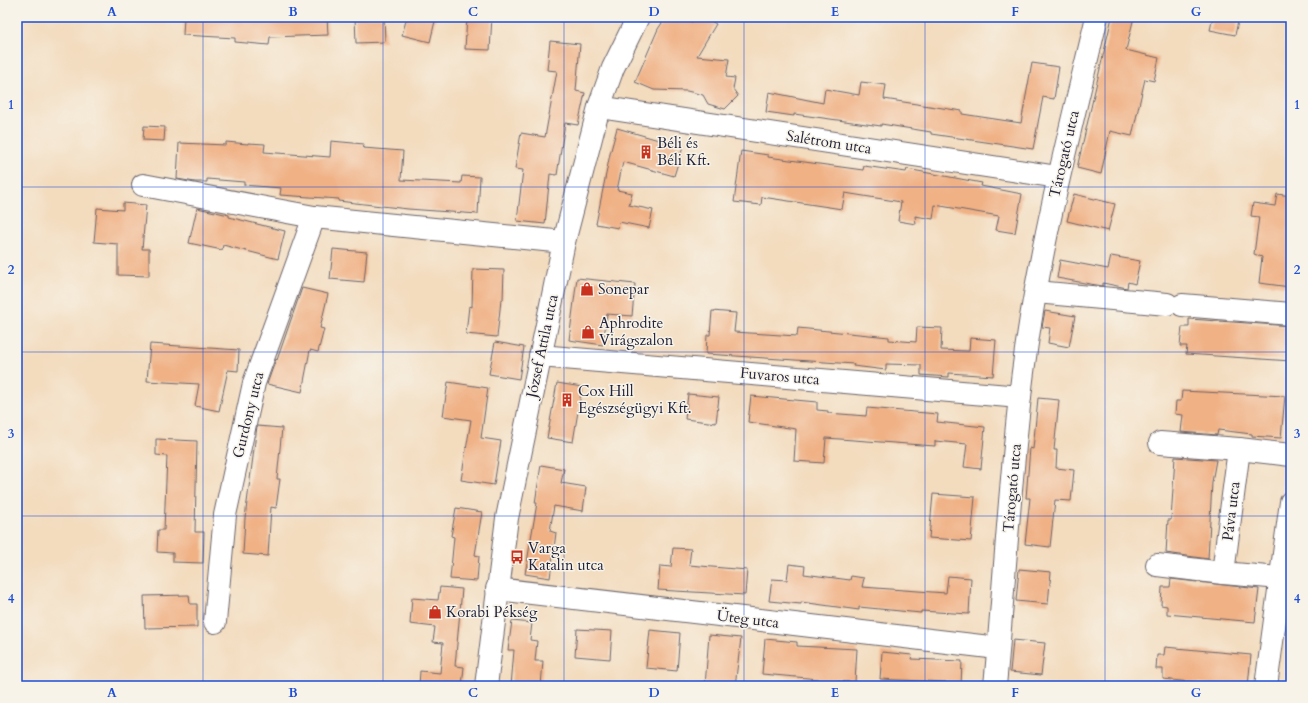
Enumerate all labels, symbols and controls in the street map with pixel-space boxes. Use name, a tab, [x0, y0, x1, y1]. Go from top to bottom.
text: A	[107, 3, 117, 21]
text: B	[288, 3, 298, 21]
text: C	[468, 3, 478, 21]
text: D	[648, 3, 660, 21]
text: E	[831, 3, 839, 21]
text: F	[1011, 3, 1019, 21]
text: G	[1191, 3, 1202, 21]
text: 1	[8, 96, 14, 114]
text: 1	[1294, 96, 1300, 114]
street label: Tárogató utca	[1044, 108, 1084, 200]
street label: Salétrom utca	[785, 125, 874, 159]
place label: Béli és Béli Kft.	[657, 133, 710, 170]
building icon: Béli és Béli Kft.	[638, 144, 654, 160]
text: 2	[8, 261, 15, 279]
text: 2	[1294, 261, 1301, 279]
place label: Sonepar	[598, 279, 649, 299]
shop icon: Sonepar	[579, 281, 595, 297]
street label: József Attila utca	[521, 292, 563, 402]
place label: Aphrodite Virágszalon	[599, 313, 674, 350]
shop icon: Aphrodite Virágszalon	[580, 324, 596, 340]
street label: Fuvaros utca	[739, 363, 821, 389]
street label: Gurdony utca	[228, 369, 269, 460]
place label: Cox Hill Egészségügyi Kft.	[578, 381, 692, 418]
building icon: Cox Hill Egészségügyi Kft.	[559, 392, 575, 408]
text: 3	[8, 425, 15, 443]
text: 3	[1294, 425, 1301, 443]
street label: Tárogató utca	[998, 442, 1026, 533]
street label: Páva utca	[1217, 480, 1245, 542]
place label: Varga Katalin utca	[528, 538, 604, 575]
bus stop icon: Varga Katalin utca	[509, 549, 525, 565]
text: 4	[8, 590, 15, 608]
text: 4	[1294, 590, 1301, 608]
place label: Korabi Pékség	[446, 602, 538, 622]
shop icon: Korabi Pékség	[427, 604, 443, 620]
street label: Üteg utca	[716, 605, 781, 633]
text: A	[107, 684, 117, 702]
text: B	[288, 684, 298, 702]
text: C	[468, 684, 478, 702]
text: D	[648, 684, 660, 702]
text: E	[831, 684, 839, 702]
text: F	[1011, 684, 1019, 702]
text: G	[1191, 684, 1202, 702]

